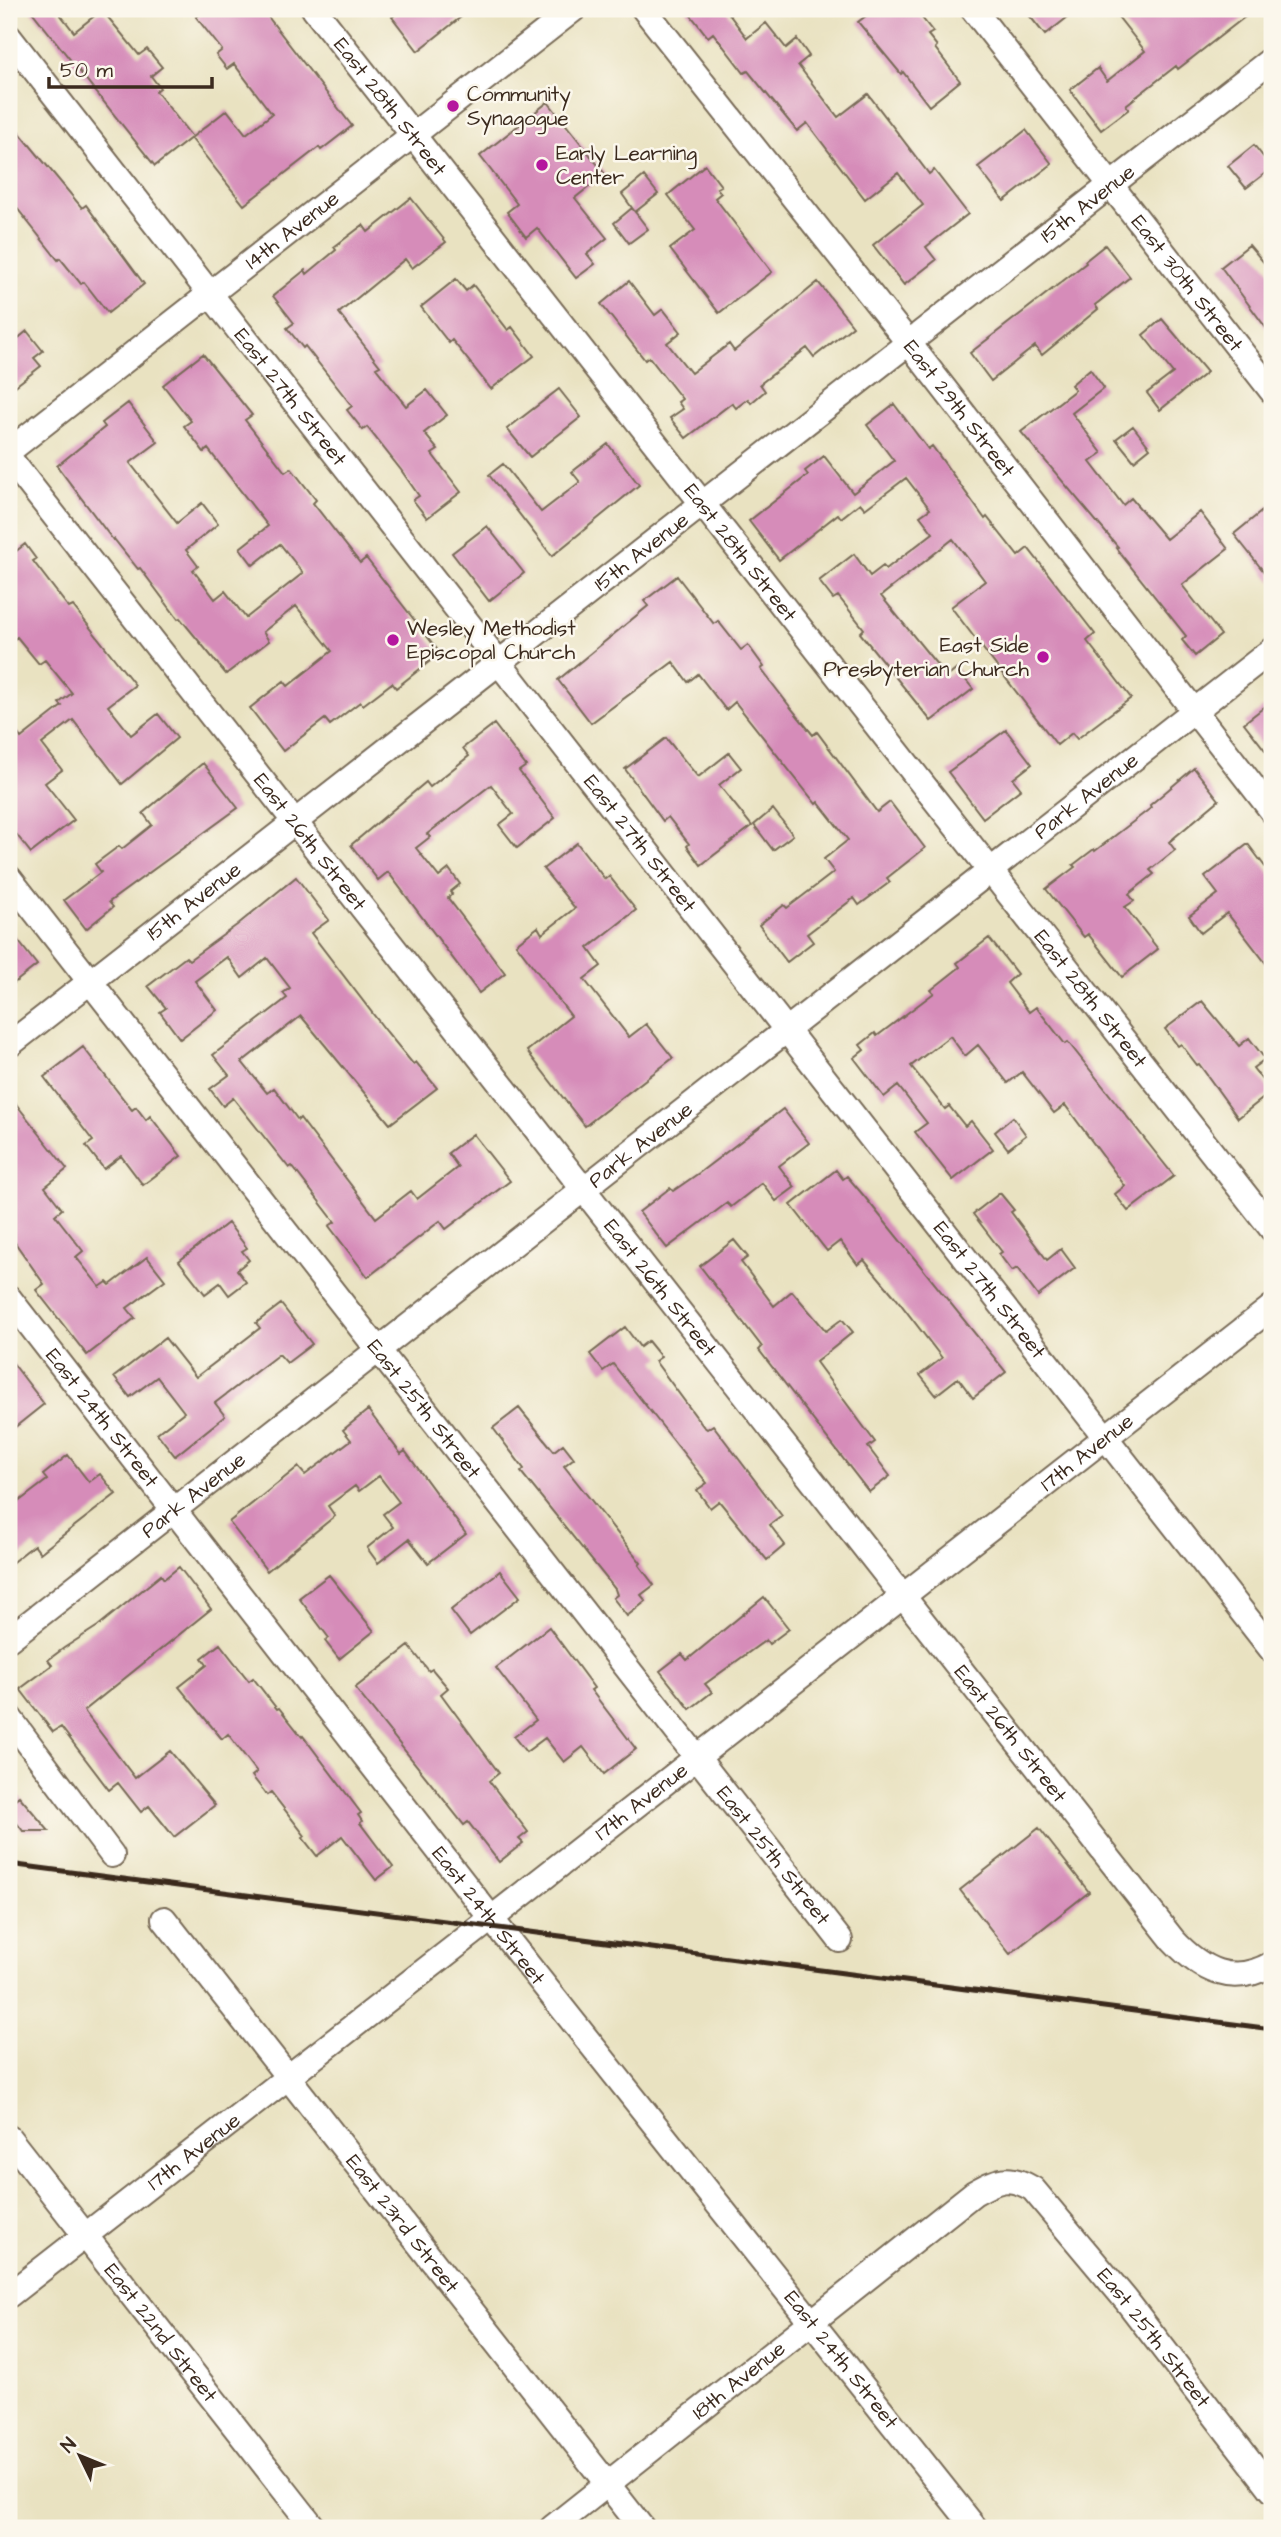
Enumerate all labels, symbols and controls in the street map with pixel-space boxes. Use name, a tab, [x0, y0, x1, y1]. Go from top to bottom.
street label: East 28th Street	[327, 31, 454, 182]
scale bar	[49, 46, 212, 90]
text: 50 m	[60, 56, 114, 85]
place label: Community Synagogue	[467, 80, 571, 135]
marker: Community Synagogue	[445, 98, 461, 114]
place label: Early Learning Center	[556, 139, 697, 192]
marker: Early Learning Center	[534, 157, 550, 173]
street label: 15th Avenue	[1034, 157, 1141, 249]
street label: 14th Avenue	[238, 184, 345, 276]
street label: East 30th Street	[1125, 208, 1251, 358]
street label: East 27th Street	[228, 322, 354, 472]
street label: East 29th Street	[897, 334, 1022, 484]
street label: East 28th Street	[677, 477, 804, 628]
street label: 15th Avenue	[588, 505, 695, 598]
place label: Wesley Methodist Episcopal Church	[407, 614, 576, 668]
place label: East Side Presbyterian Church	[823, 631, 1030, 686]
marker: Wesley Methodist Episcopal Church	[385, 632, 401, 648]
marker: East Side Presbyterian Church	[1035, 649, 1051, 665]
street label: Park Avenue	[1028, 746, 1144, 846]
street label: East 26th Street	[247, 767, 374, 917]
street label: East 27th Street	[577, 768, 704, 919]
street label: 15th Avenue	[140, 855, 247, 947]
street label: East 28th Street	[1028, 923, 1155, 1074]
street label: Park Avenue	[582, 1095, 699, 1195]
street label: East 26th Street	[597, 1213, 724, 1363]
street label: East 27th Street	[927, 1215, 1053, 1365]
street label: East 25th Street	[361, 1333, 488, 1485]
street label: East 24th Street	[39, 1342, 166, 1494]
street label: 17th Avenue	[1034, 1406, 1139, 1498]
street label: Park Avenue	[135, 1445, 251, 1545]
street label: East 26th Street	[948, 1659, 1074, 1809]
street label: 17th Avenue	[588, 1756, 694, 1847]
street label: East 25th Street	[710, 1780, 838, 1931]
street label: East 24th Street	[425, 1840, 553, 1991]
street label: 17th Avenue	[141, 2106, 246, 2197]
street label: East 23rd Street	[339, 2148, 467, 2299]
street label: East 22nd Street	[98, 2257, 225, 2409]
street label: East 25th Street	[1090, 2262, 1218, 2414]
street label: East 24th Street	[778, 2284, 906, 2435]
street label: 18th Avenue	[686, 2334, 791, 2426]
north arrow	[46, 2422, 116, 2492]
text: N	[55, 2432, 83, 2459]

